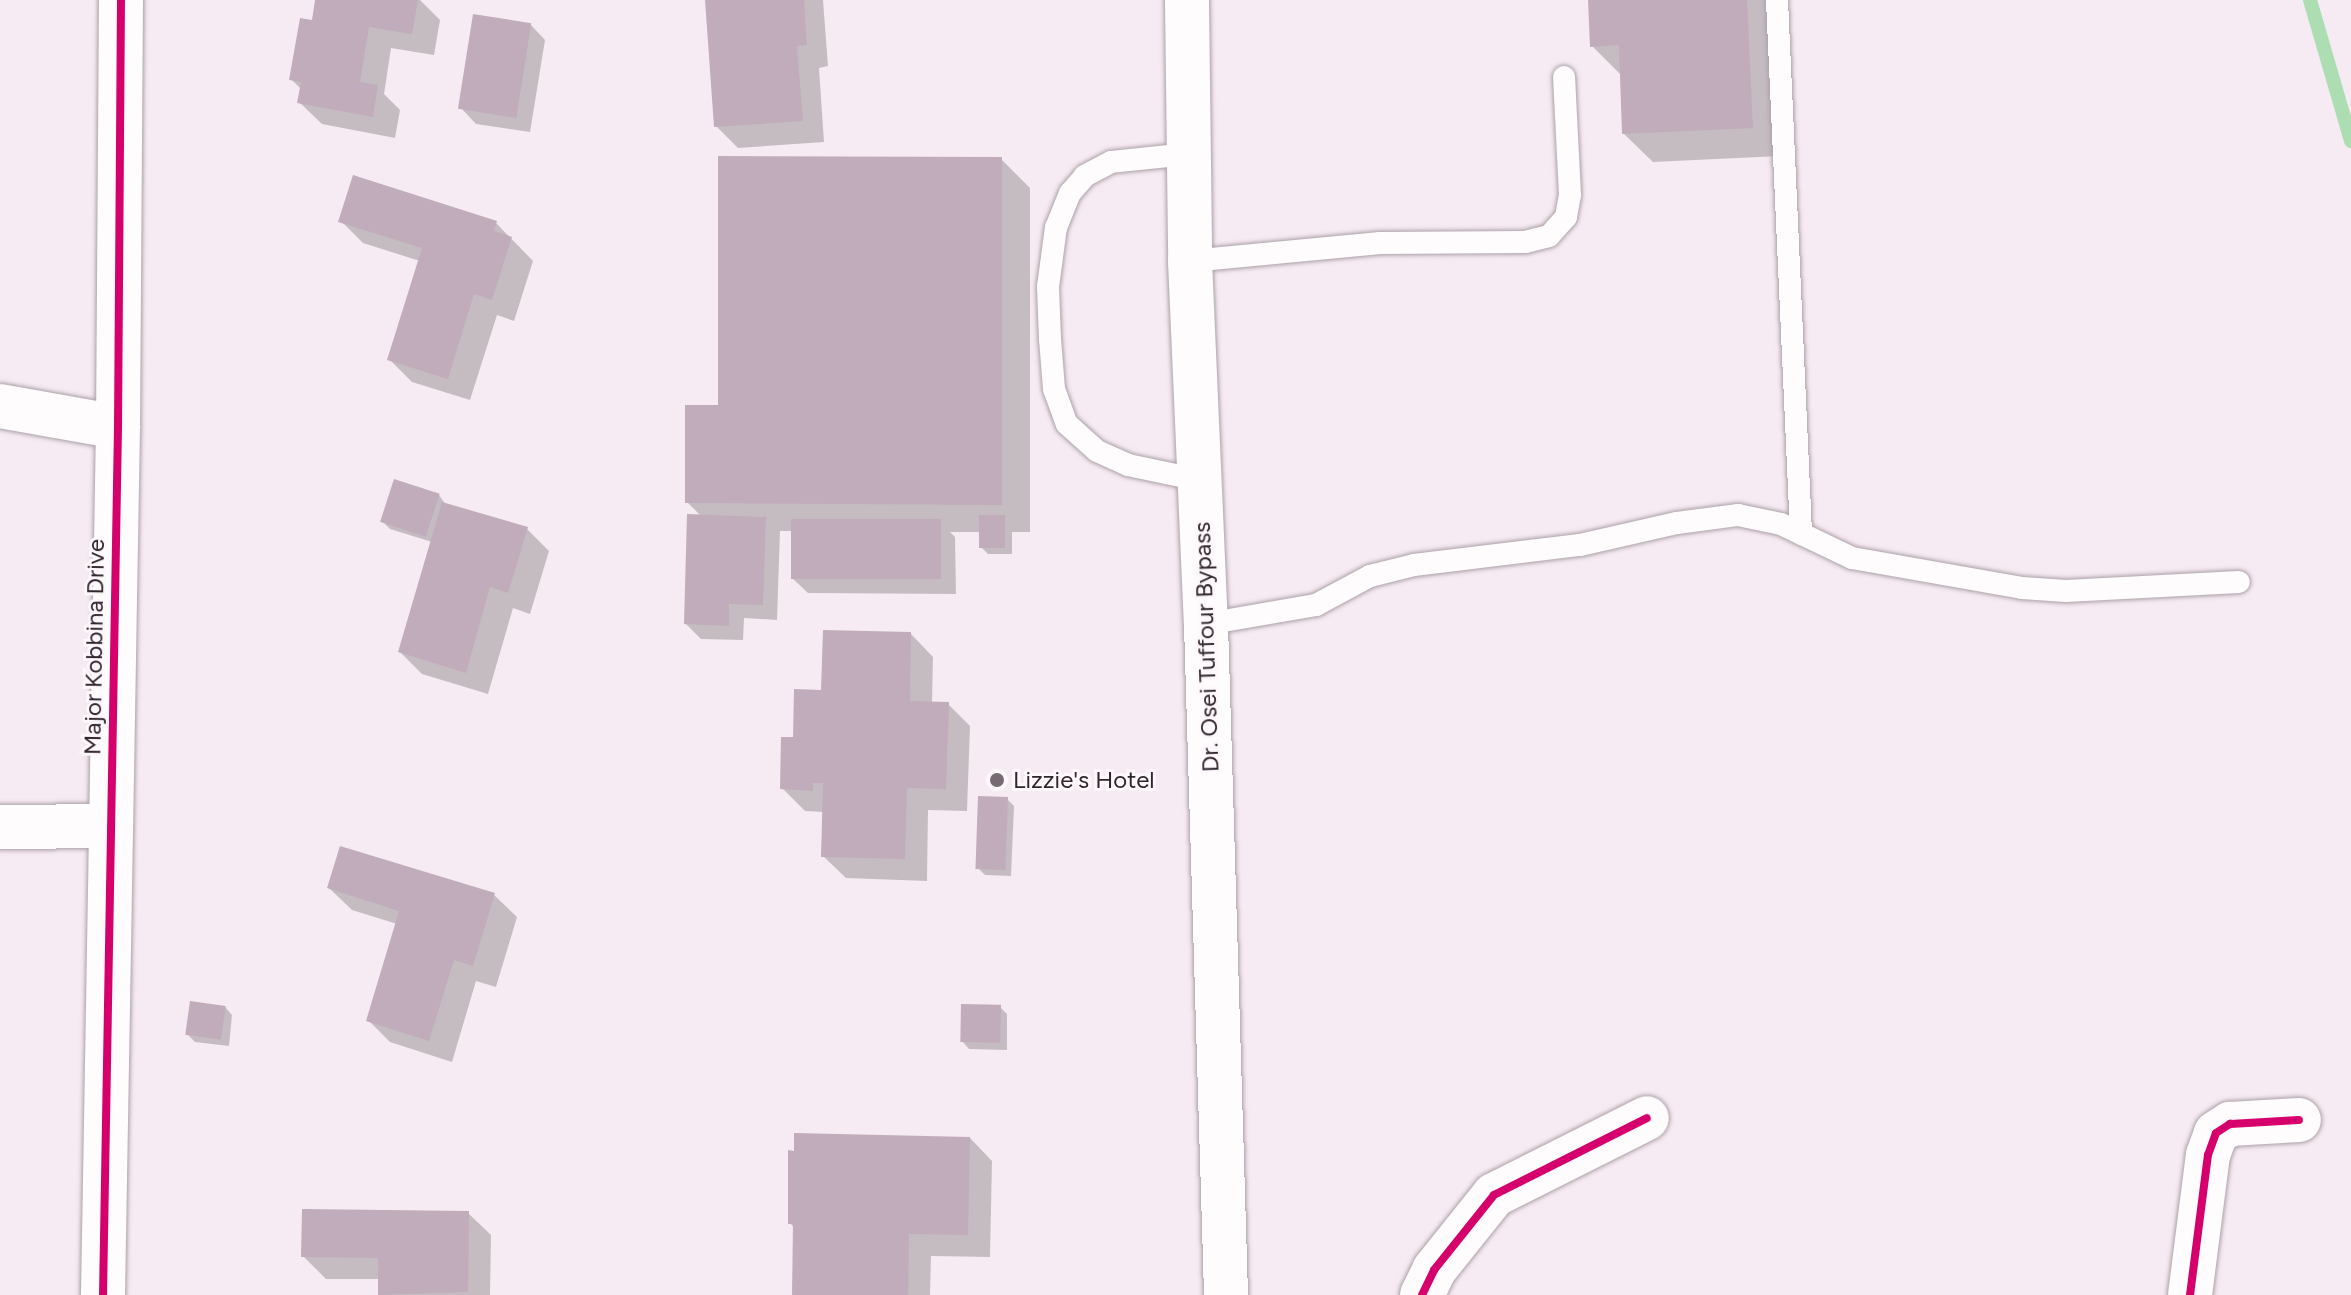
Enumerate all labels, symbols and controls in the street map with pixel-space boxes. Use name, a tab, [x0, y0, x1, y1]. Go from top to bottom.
street label: Dr. Osei Tuffour Bypass	[1187, 521, 1225, 773]
street label: Major Kobbina Drive	[78, 539, 110, 755]
place label: Lizzie's Hotel	[1013, 766, 1155, 794]
marker: Lizzie's Hotel	[988, 771, 1006, 789]

